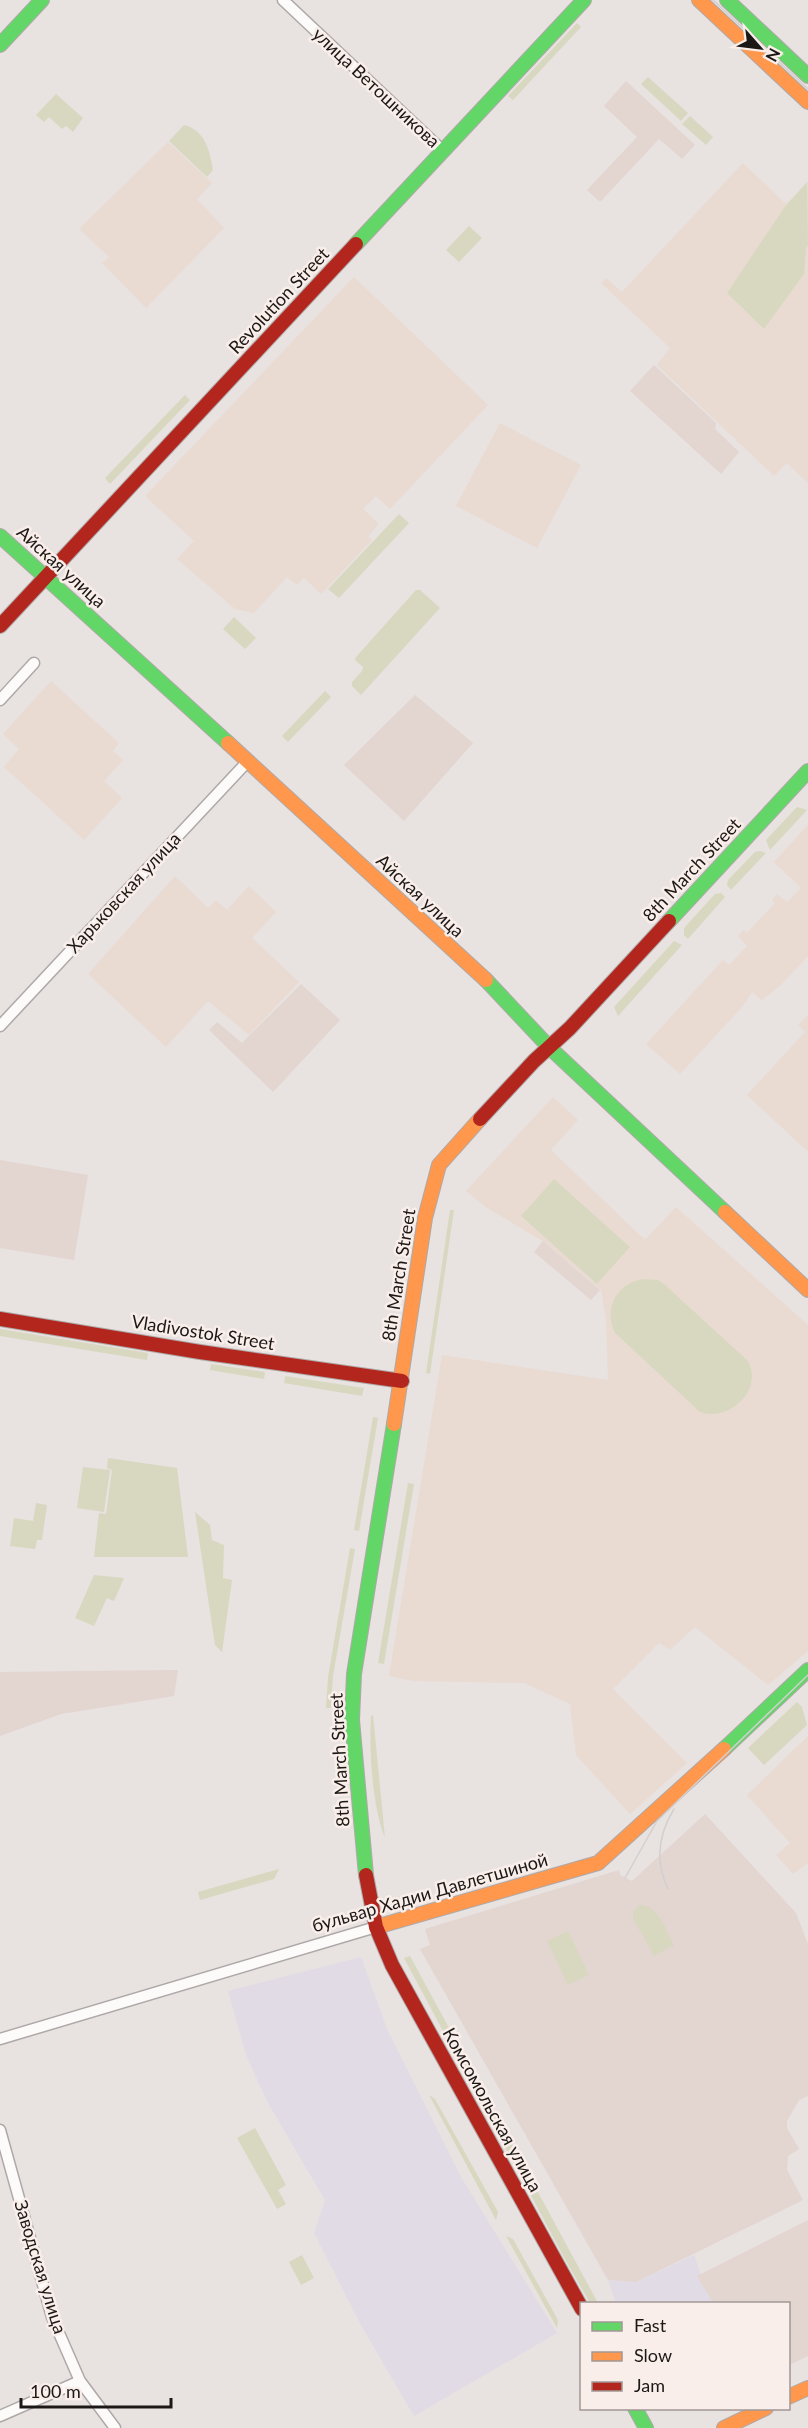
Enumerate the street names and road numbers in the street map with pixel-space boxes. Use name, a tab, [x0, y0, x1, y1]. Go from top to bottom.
street label: улица Ветошникова	[309, 23, 445, 152]
street label: Revolution Street	[224, 242, 333, 358]
street label: Айская улица	[13, 521, 111, 612]
street label: 8th March Street	[638, 813, 745, 926]
street label: Харьковская улица	[62, 827, 185, 957]
street label: Айская улица	[372, 849, 469, 942]
street label: 8th March Street	[377, 1207, 419, 1343]
street label: Vladivostok Street	[130, 1310, 277, 1354]
street label: 8th March Street	[324, 1692, 353, 1827]
street label: бульвар Хадии Давлетшиной	[309, 1848, 550, 1936]
street label: Комсомольская улица	[439, 2024, 547, 2195]
street label: Заводская улица	[10, 2197, 72, 2336]

